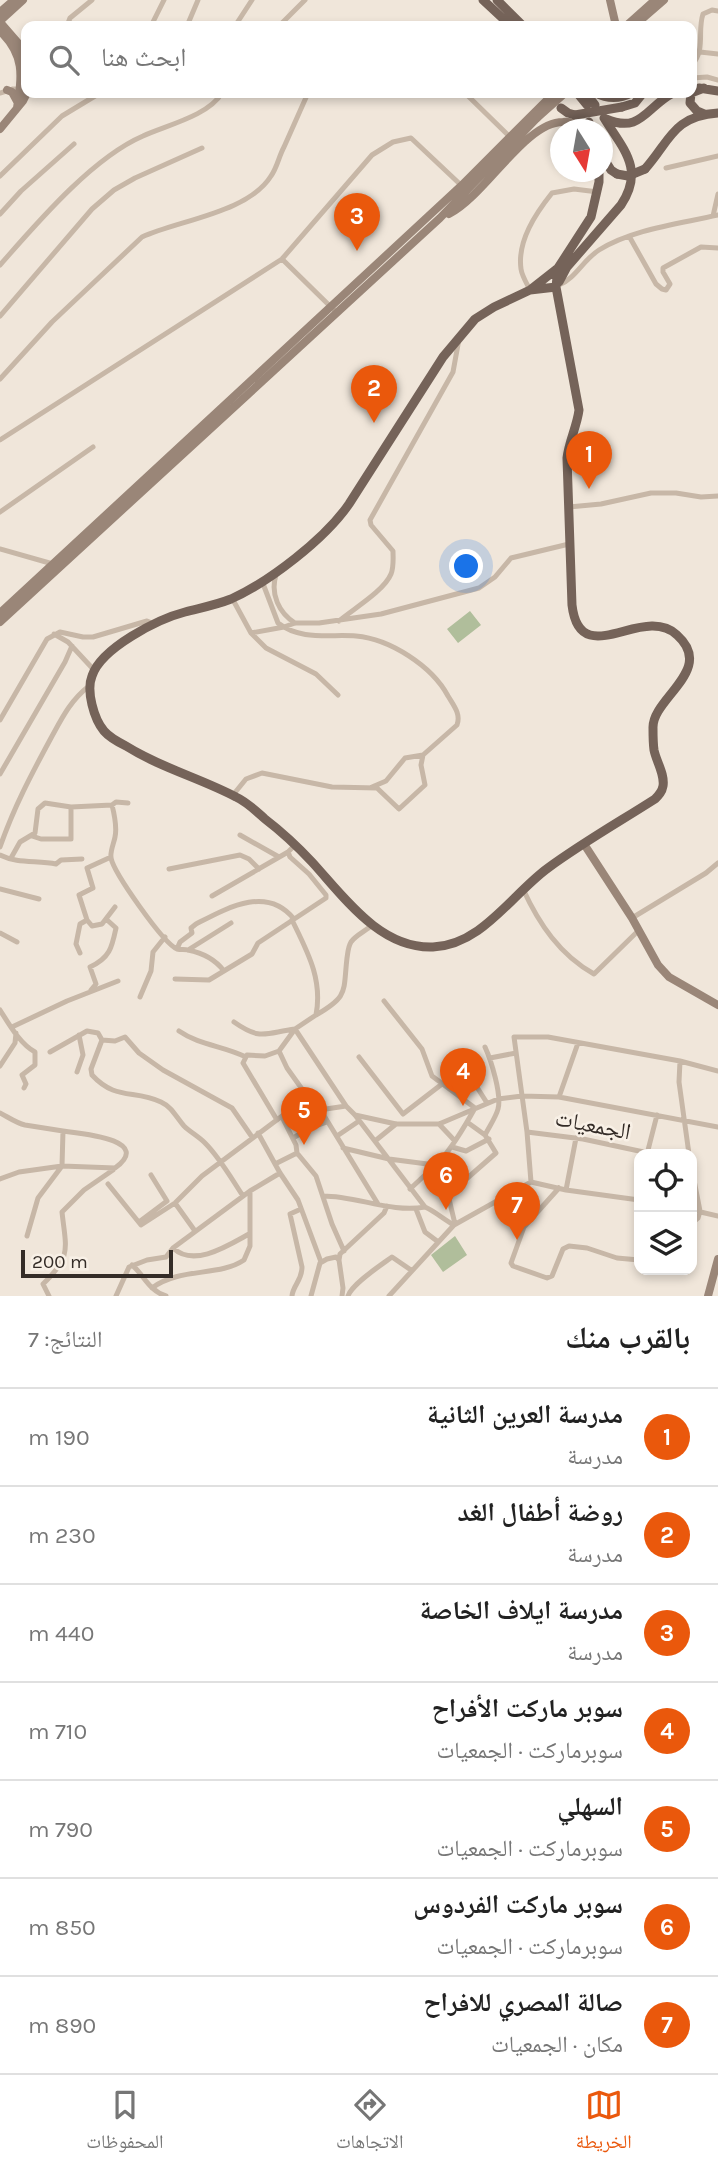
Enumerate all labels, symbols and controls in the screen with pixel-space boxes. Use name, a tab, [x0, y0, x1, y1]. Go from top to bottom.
search box	[21, 21, 697, 98]
icon: search	[45, 41, 83, 79]
text: ابحث هنا	[101, 42, 186, 73]
north arrow	[550, 119, 613, 182]
pin: 3	[334, 193, 380, 251]
pin: 2	[351, 365, 397, 423]
pin: 1	[566, 431, 612, 489]
your location	[449, 549, 483, 583]
pin: 4	[440, 1048, 486, 1106]
pin: 5	[281, 1087, 327, 1145]
street label: الجمعيات	[553, 1104, 633, 1146]
map controls	[634, 1149, 697, 1275]
button: locate	[634, 1149, 697, 1212]
pin: 6	[423, 1152, 469, 1210]
pin: 7	[494, 1182, 540, 1240]
button: layers	[634, 1212, 697, 1275]
scale bar	[21, 1247, 173, 1279]
text: 200 m	[32, 1251, 88, 1273]
text: بالقرب منك	[565, 1320, 690, 1356]
text: النتائج: 7	[28, 1326, 102, 1353]
text: مدرسة العرين الثانية	[427, 1399, 623, 1430]
text: 190 m	[28, 1424, 90, 1451]
text: 1	[663, 1424, 671, 1451]
text: مدرسة	[567, 1443, 623, 1470]
text: روضة أطفال الغد	[458, 1497, 623, 1528]
text: 230 m	[28, 1522, 96, 1549]
text: 2	[660, 1522, 674, 1549]
text: مدرسة	[567, 1541, 623, 1568]
text: مدرسة ايلاف الخاصة	[420, 1595, 623, 1626]
text: 440 m	[28, 1620, 94, 1647]
text: 3	[660, 1620, 674, 1647]
text: مدرسة	[567, 1639, 623, 1666]
text: سوبر ماركت الأفراح	[432, 1693, 623, 1724]
text: 710 m	[28, 1718, 87, 1745]
text: 4	[660, 1718, 674, 1745]
text: سوبرماركت · الجمعيات	[436, 1737, 623, 1764]
text: السهلي	[557, 1791, 623, 1822]
text: 790 m	[28, 1816, 93, 1843]
text: 5	[660, 1816, 674, 1843]
text: سوبرماركت · الجمعيات	[436, 1835, 623, 1862]
text: سوبر ماركت الفردوس	[413, 1889, 623, 1920]
text: 850 m	[28, 1914, 96, 1941]
text: 6	[660, 1914, 674, 1941]
text: سوبرماركت · الجمعيات	[436, 1933, 623, 1960]
text: صالة المصري للافراح	[424, 1987, 623, 2018]
text: 890 m	[28, 2012, 96, 2039]
text: 7	[661, 2012, 673, 2039]
text: مكان · الجمعيات	[491, 2031, 623, 2058]
tab: المحفوظات	[86, 2086, 164, 2160]
tab: الاتجاهات	[336, 2086, 403, 2160]
tab: الخريطة	[576, 2086, 632, 2160]

